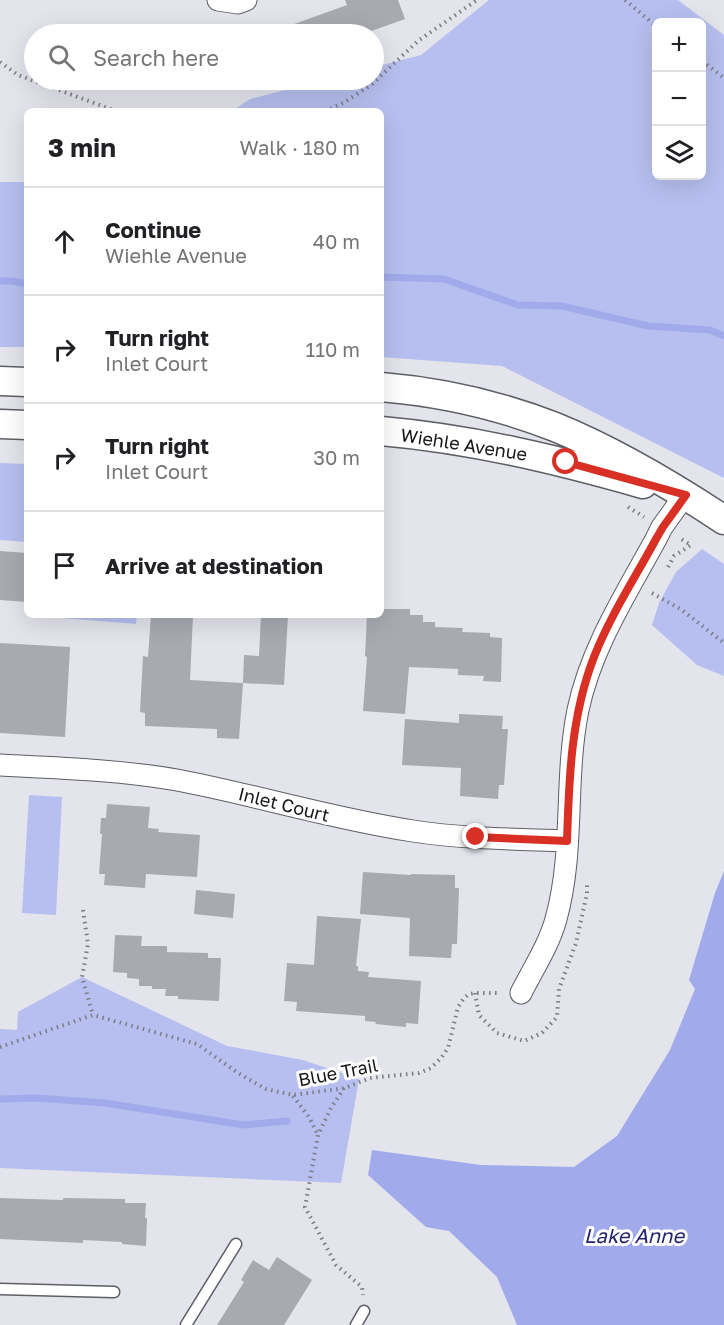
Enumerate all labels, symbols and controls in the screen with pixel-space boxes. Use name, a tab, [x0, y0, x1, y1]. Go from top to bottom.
map controls	[652, 18, 706, 180]
button: +	[652, 18, 706, 72]
search box	[24, 24, 384, 90]
icon: search	[45, 41, 78, 74]
text: Search here	[93, 44, 219, 71]
button: −	[652, 72, 706, 126]
button: layers	[652, 126, 706, 180]
text: 3 min	[48, 132, 116, 163]
text: Walk · 180 m	[240, 135, 360, 159]
text: Continue	[105, 216, 201, 243]
icon: ahead	[48, 225, 81, 258]
text: 40 m	[313, 229, 360, 253]
text: Wiehle Avenue	[105, 243, 247, 267]
text: Turn right	[105, 324, 209, 351]
icon: right	[48, 333, 81, 366]
text: 110 m	[306, 337, 360, 361]
text: Inlet Court	[105, 351, 208, 375]
street label: Wiehle Avenue	[399, 423, 529, 465]
text: Turn right	[105, 432, 209, 459]
icon: right	[48, 441, 81, 474]
text: 30 m	[313, 445, 360, 469]
route start	[552, 448, 578, 474]
text: Inlet Court	[105, 459, 208, 483]
icon: arrive	[48, 549, 81, 582]
text: Arrive at destination	[105, 552, 323, 579]
street label: Inlet Court	[236, 782, 332, 826]
route end	[462, 823, 488, 849]
street label: Blue Trail	[296, 1053, 380, 1091]
water label: Lake Anne	[584, 1223, 685, 1247]

